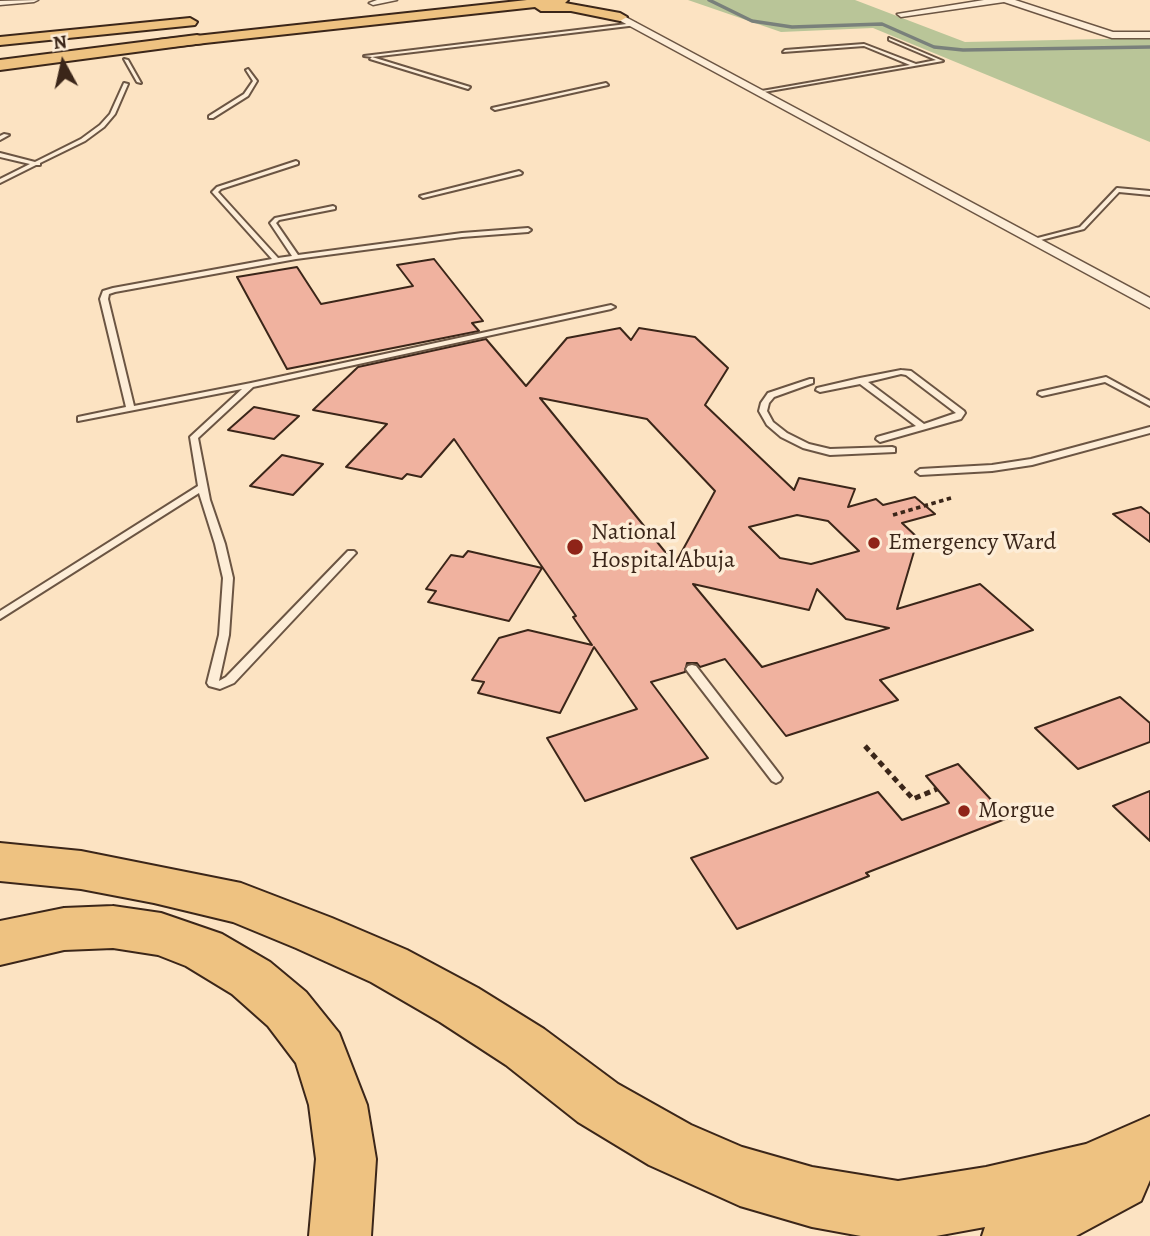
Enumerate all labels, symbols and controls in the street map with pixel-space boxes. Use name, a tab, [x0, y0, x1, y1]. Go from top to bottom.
north arrow	[28, 28, 98, 98]
text: N	[51, 28, 69, 56]
place label: National Hospital Abuja	[591, 519, 735, 575]
place label: Emergency Ward	[888, 529, 1056, 557]
marker: Emergency Ward	[866, 535, 882, 551]
marker: National Hospital Abuja	[565, 537, 585, 557]
place label: Morgue	[978, 797, 1055, 825]
marker: Morgue	[956, 803, 972, 819]

